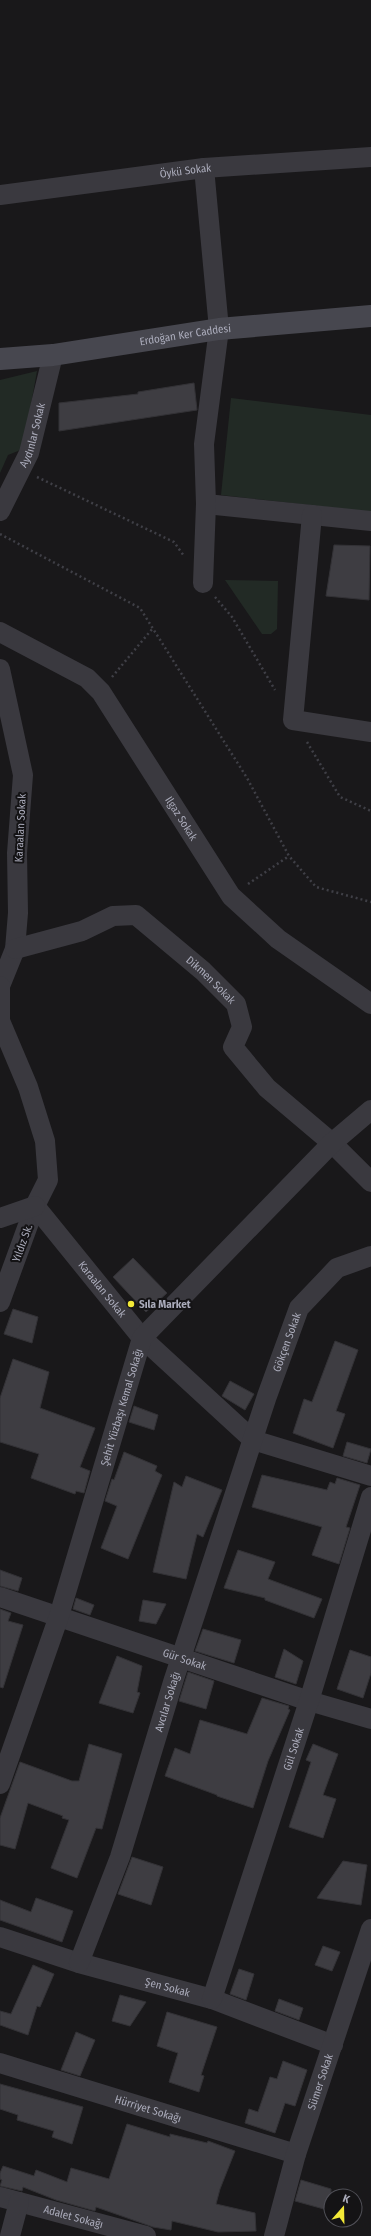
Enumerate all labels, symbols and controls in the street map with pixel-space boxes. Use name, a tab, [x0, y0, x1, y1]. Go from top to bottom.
street label: Öykü Sokak	[159, 161, 213, 181]
street label: Erdoğan Ker Caddesi	[139, 322, 232, 348]
street label: Aydınlar Sokak	[17, 401, 48, 470]
street label: Karaalan Sokak	[12, 793, 29, 863]
street label: Ilgaz Sokak	[162, 794, 200, 844]
street label: Dikmen Sokak	[183, 954, 239, 1007]
street label: Yıldız Sk.	[10, 1223, 35, 1264]
street label: Karaalan Sokak	[75, 1259, 129, 1321]
place label: Sıla Market	[139, 1298, 191, 1311]
marker: Sıla Market	[126, 1299, 136, 1309]
street label: Gökçen Sokak	[270, 1310, 304, 1374]
street label: Şehit Yüzbaşı Kemal Sokağı	[98, 1347, 145, 1468]
street label: Gür Sokak	[161, 1646, 209, 1673]
street label: Avcılar Sokağı	[152, 1670, 183, 1733]
street label: Gül Sokak	[281, 1725, 307, 1772]
street label: Şen Sokak	[144, 1975, 192, 2000]
street label: Sümer Sokak	[305, 2051, 336, 2112]
street label: Hürriyet Sokağı	[113, 2093, 183, 2125]
north arrow	[323, 2188, 363, 2228]
text: K	[341, 2192, 352, 2206]
street label: Adalet Sokağı	[42, 2203, 104, 2231]

